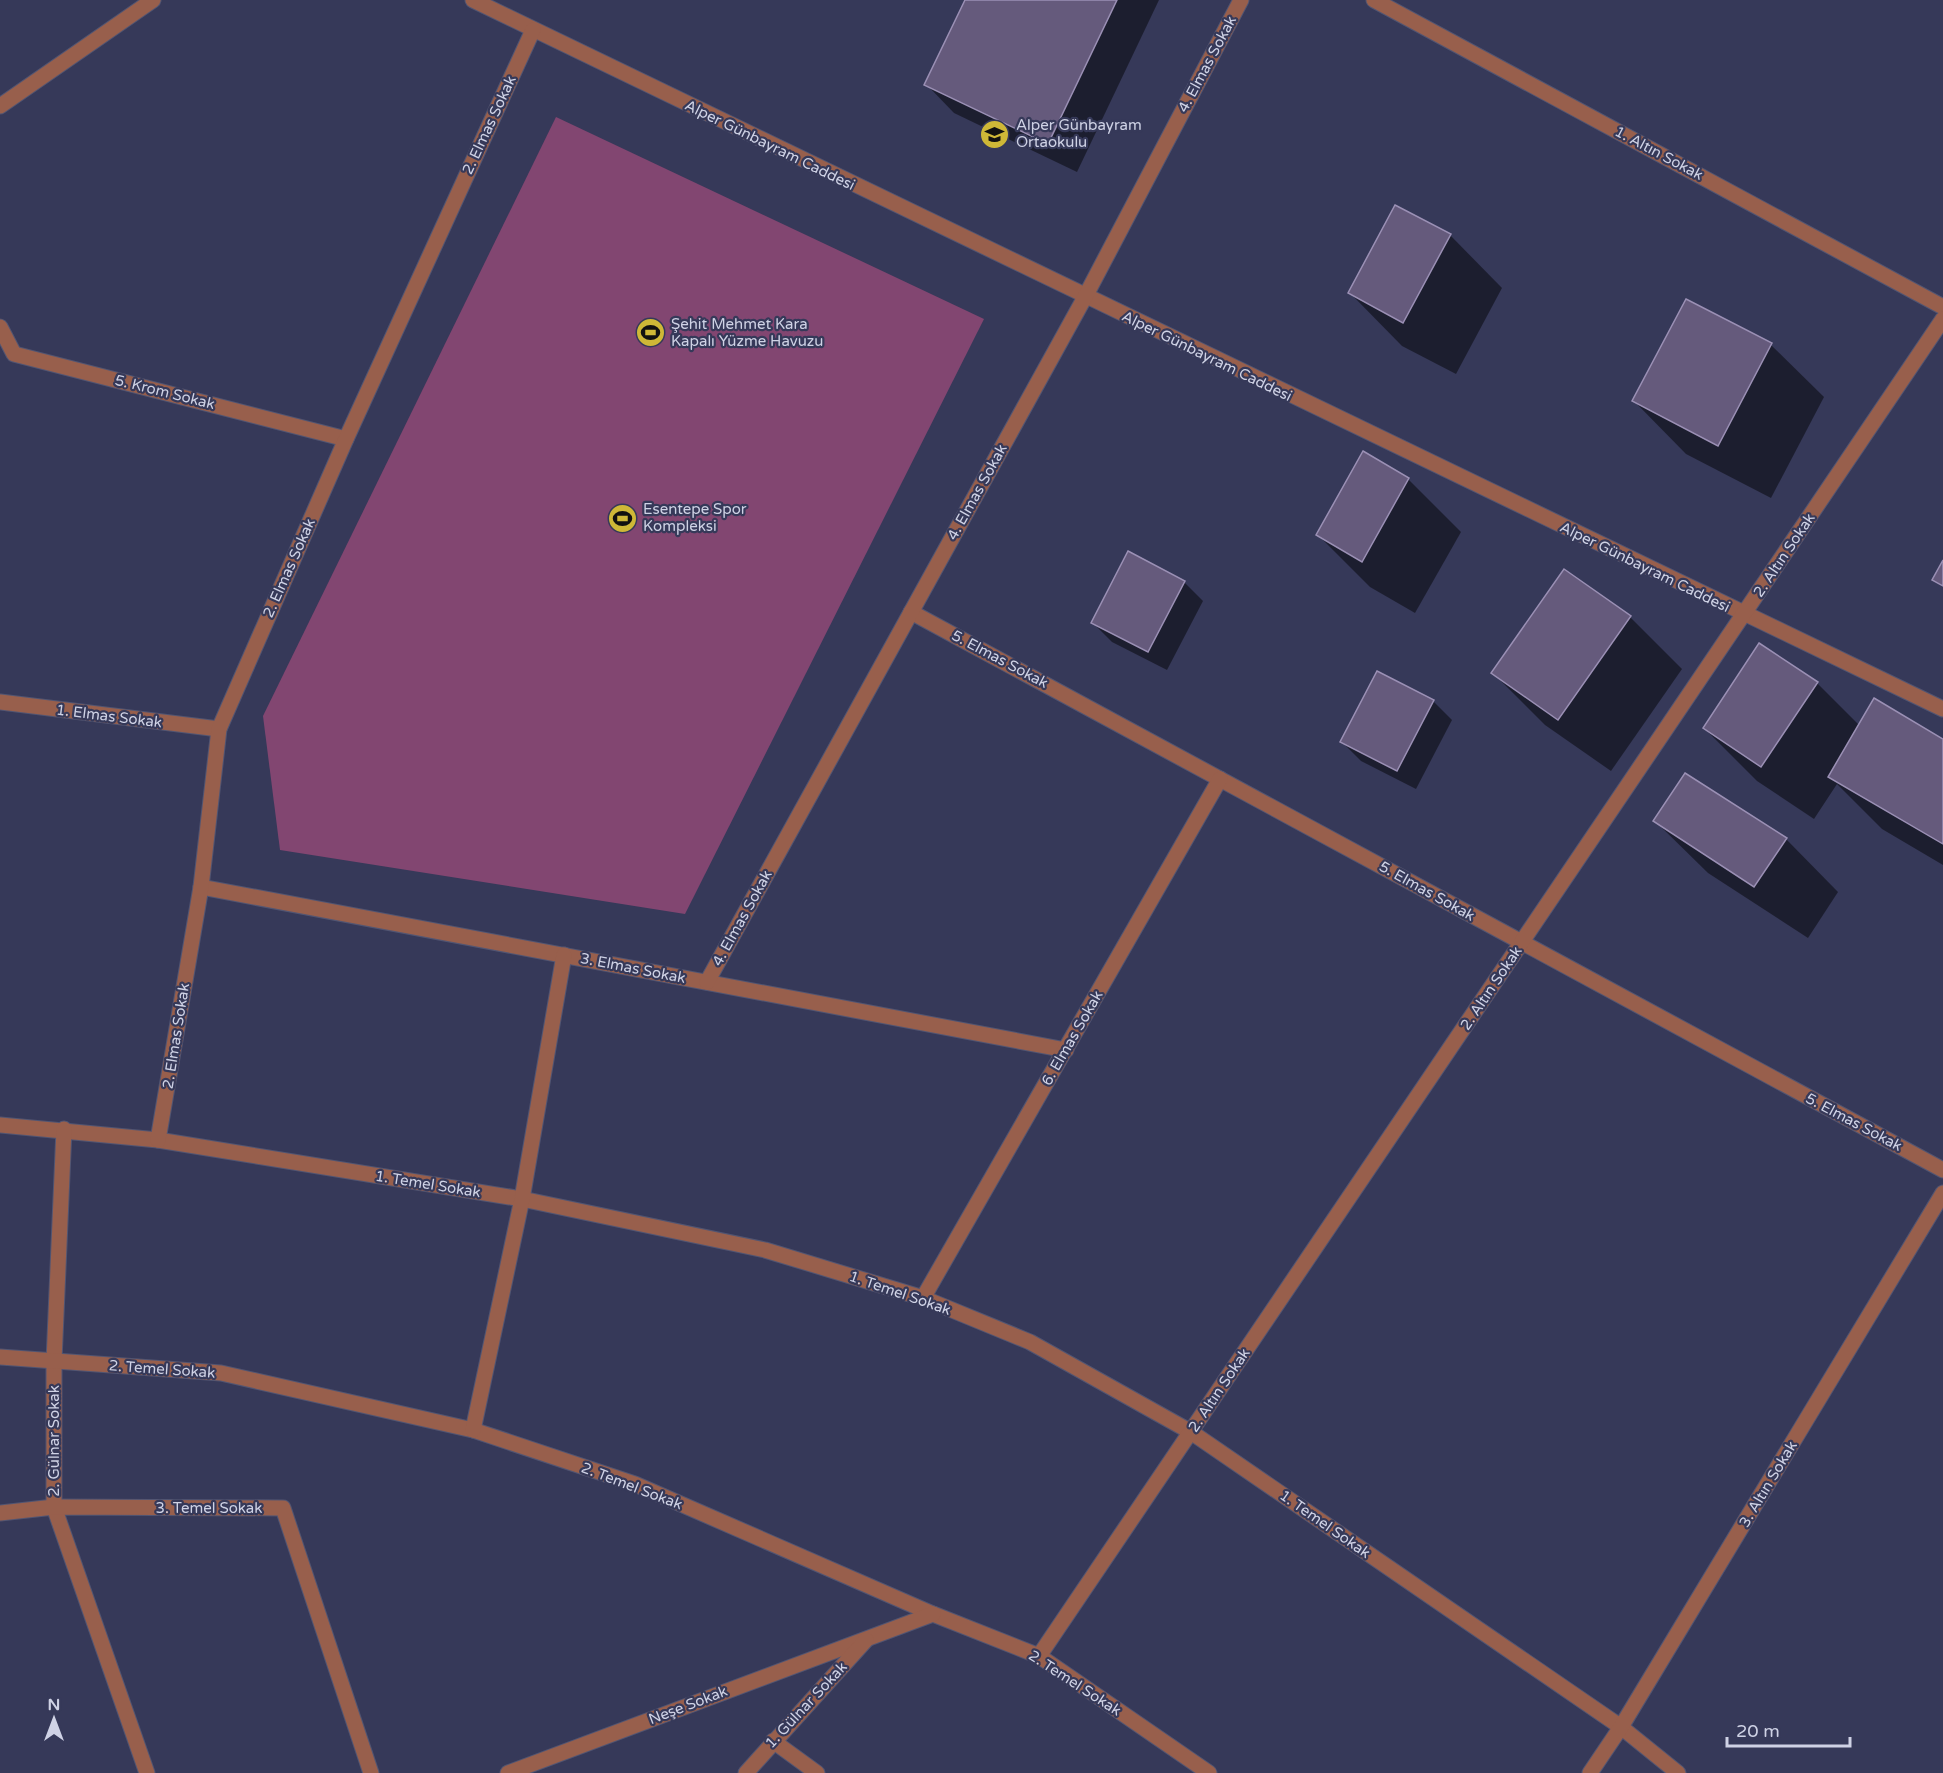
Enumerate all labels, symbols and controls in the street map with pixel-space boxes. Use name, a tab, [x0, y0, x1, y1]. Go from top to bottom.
street label: 4. Elmas Sokak	[1174, 13, 1240, 115]
street label: 2. Elmas Sokak	[458, 73, 520, 177]
street label: Alper Günbayram Caddesi	[682, 96, 858, 194]
place label: Alper Günbayram Ortaokulu	[1016, 116, 1142, 151]
school or university icon: Alper Günbayram Ortaokulu	[979, 118, 1011, 150]
street label: 1. Altın Sokak	[1612, 122, 1706, 184]
street label: Alper Günbayram Caddesi	[1119, 307, 1295, 405]
place label: Şehit Mehmet Kara Kapalı Yüzme Havuzu	[671, 315, 823, 350]
sports icon: Şehit Mehmet Kara Kapalı Yüzme Havuzu	[634, 317, 666, 349]
street label: 5. Krom Sokak	[113, 371, 217, 413]
street label: 4. Elmas Sokak	[943, 441, 1011, 543]
place label: Esentepe Spor Kompleksi	[643, 500, 747, 535]
sports icon: Esentepe Spor Kompleksi	[606, 502, 638, 534]
street label: 2. Altın Sokak	[1749, 510, 1819, 600]
street label: 2. Elmas Sokak	[259, 516, 319, 620]
street label: Alper Günbayram Caddesi	[1557, 518, 1733, 616]
street label: 5. Elmas Sokak	[949, 626, 1051, 692]
street label: 1. Elmas Sokak	[55, 701, 163, 731]
street label: 5. Elmas Sokak	[1376, 857, 1478, 925]
street label: 4. Elmas Sokak	[708, 867, 776, 969]
street label: 2. Altın Sokak	[1456, 943, 1526, 1033]
street label: 3. Elmas Sokak	[579, 949, 687, 987]
street label: 2. Elmas Sokak	[159, 982, 193, 1090]
street label: 6. Elmas Sokak	[1037, 987, 1107, 1089]
street label: 5. Elmas Sokak	[1803, 1089, 1905, 1155]
street label: 1. Temel Sokak	[374, 1167, 482, 1201]
street label: 1. Temel Sokak	[847, 1267, 953, 1319]
street label: 2. Altın Sokak	[1184, 1345, 1254, 1435]
street label: 2. Temel Sokak	[108, 1356, 216, 1382]
street label: 2. Gülnar Sokak	[45, 1385, 63, 1497]
street label: 3. Altın Sokak	[1735, 1438, 1801, 1530]
street label: 2. Temel Sokak	[579, 1458, 685, 1514]
street label: 1. Temel Sokak	[1276, 1486, 1374, 1562]
street label: 3. Temel Sokak	[156, 1499, 262, 1517]
street label: 2. Temel Sokak	[1025, 1646, 1125, 1720]
street label: 1. Gülnar Sokak	[761, 1658, 851, 1752]
street label: Neşe Sokak	[646, 1682, 730, 1728]
north arrow	[24, 1689, 84, 1749]
text: N	[48, 1695, 60, 1715]
scale bar	[1727, 1710, 1850, 1748]
text: 20 m	[1736, 1720, 1780, 1742]

